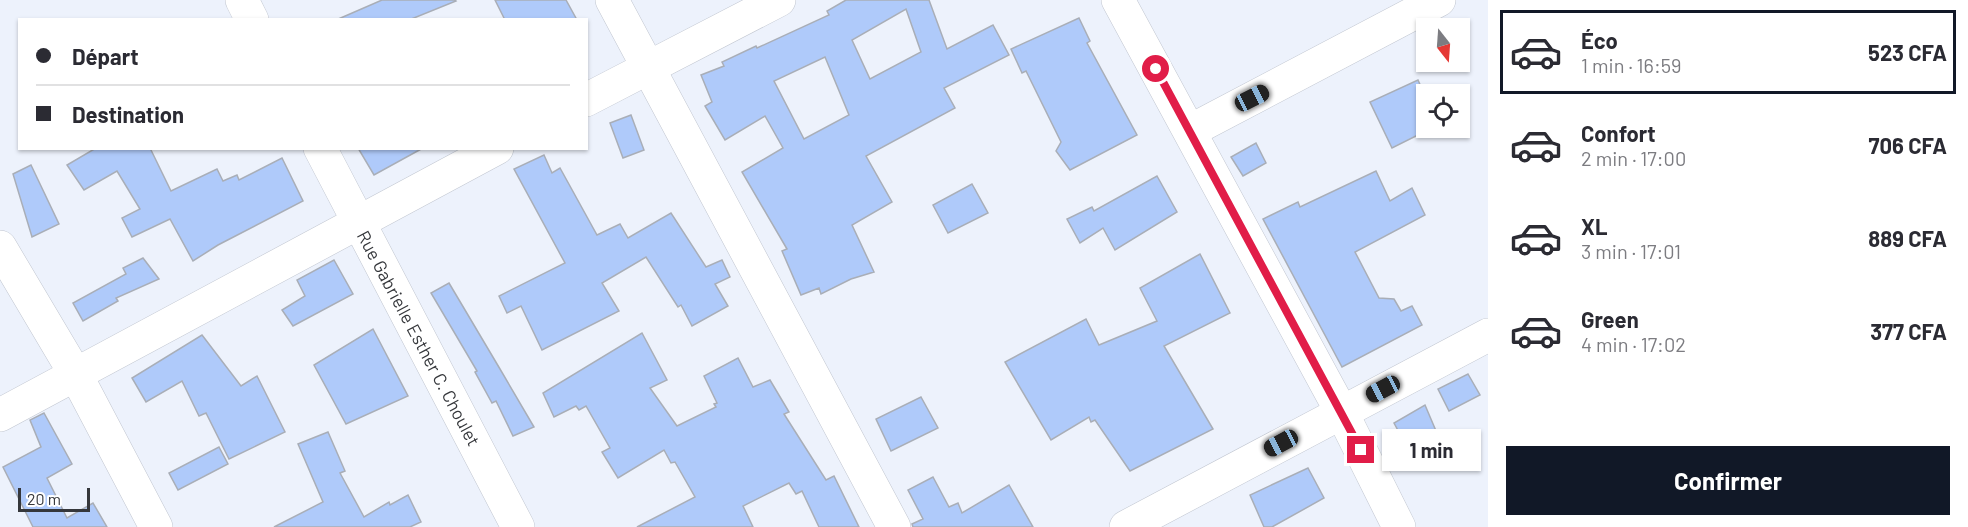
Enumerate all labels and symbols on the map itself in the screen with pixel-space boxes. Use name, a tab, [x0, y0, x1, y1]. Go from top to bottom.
north arrow	[1416, 18, 1470, 72]
route start	[1142, 55, 1169, 82]
car	[1232, 82, 1272, 114]
street label: Rue Gabrielle Esther C. Choulet	[353, 226, 485, 450]
car	[1363, 373, 1403, 405]
car	[1261, 427, 1301, 459]
callout: 1 min	[1382, 429, 1481, 471]
route end	[1347, 436, 1374, 463]
scale bar	[18, 485, 90, 512]

